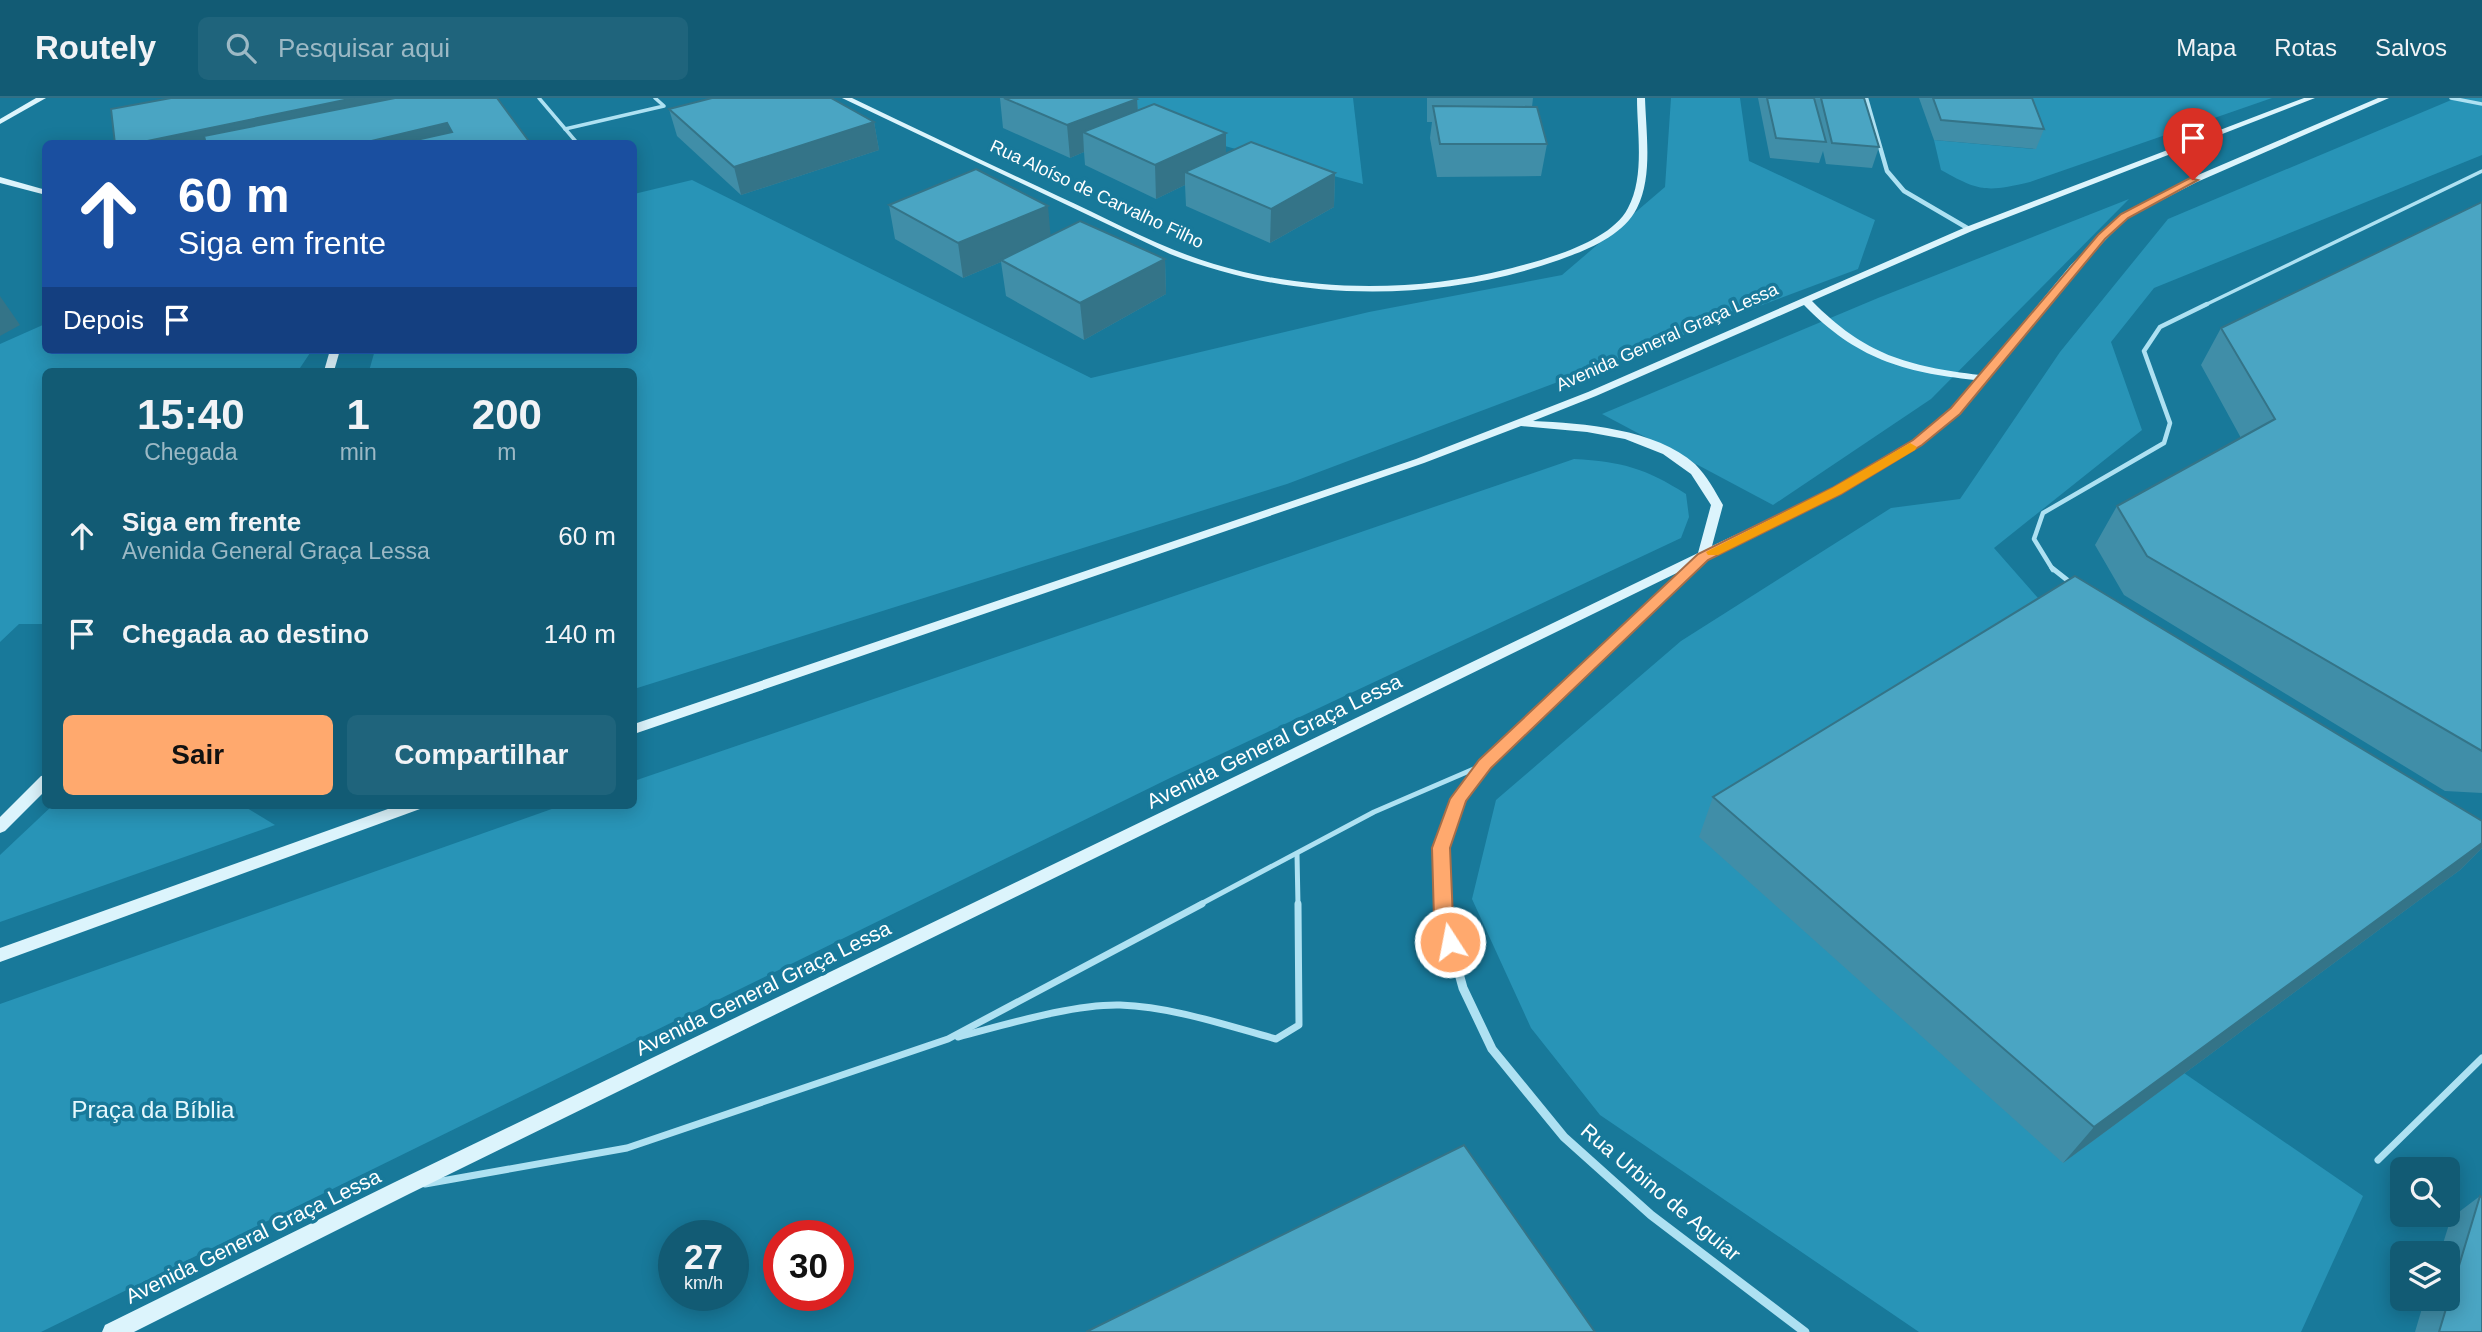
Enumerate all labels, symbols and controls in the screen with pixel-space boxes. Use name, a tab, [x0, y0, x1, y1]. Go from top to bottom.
search box	[198, 17, 688, 80]
text: Routely	[35, 29, 156, 66]
icon: search	[222, 29, 260, 67]
text: Pesquisar aqui	[278, 33, 450, 63]
text: Mapa	[2176, 34, 2236, 61]
text: Rotas	[2274, 34, 2337, 61]
text: Salvos	[2375, 34, 2447, 61]
pin	[2163, 108, 2223, 180]
icon: arrive	[2174, 119, 2212, 157]
street label: Rua Aloíso de Carvalho Filho	[987, 136, 1207, 252]
icon: ahead	[63, 168, 154, 259]
text: 60 m	[178, 168, 290, 222]
text: Siga em frente	[178, 225, 386, 261]
street label: Avenida General Graça Lessa	[1553, 278, 1782, 395]
icon: arrive	[158, 301, 196, 339]
text: Depois	[63, 305, 144, 335]
text: 15:40	[137, 391, 245, 438]
text: 1	[346, 391, 370, 438]
text: 200	[472, 391, 542, 438]
text: Chegada	[144, 439, 238, 465]
text: min	[340, 439, 377, 465]
text: m	[497, 439, 516, 465]
text: Siga em frente	[122, 507, 301, 537]
icon: ahead	[63, 517, 101, 555]
text: 60 m	[558, 521, 616, 551]
text: Avenida General Graça Lessa	[122, 538, 430, 564]
icon: arrive	[63, 615, 101, 653]
text: Chegada ao destino	[122, 619, 369, 649]
text: 140 m	[544, 619, 616, 649]
street label: Avenida General Graça Lessa	[1143, 669, 1406, 813]
button: Sair	[63, 715, 333, 795]
button: Compartilhar	[347, 715, 616, 795]
position arrow	[1413, 905, 1487, 979]
street label: Avenida General Graça Lessa	[632, 916, 895, 1060]
park label: Praça da Bíblia	[72, 1096, 235, 1123]
street label: Rua Urbino de Aguiar	[1577, 1119, 1745, 1265]
map controls	[2390, 1157, 2460, 1311]
button: search	[2390, 1157, 2460, 1227]
street label: Avenida General Graça Lessa	[122, 1164, 385, 1308]
speed limit sign: 30	[763, 1220, 854, 1311]
text: 27	[684, 1237, 723, 1276]
button: layers	[2390, 1241, 2460, 1311]
text: km/h	[684, 1273, 723, 1293]

